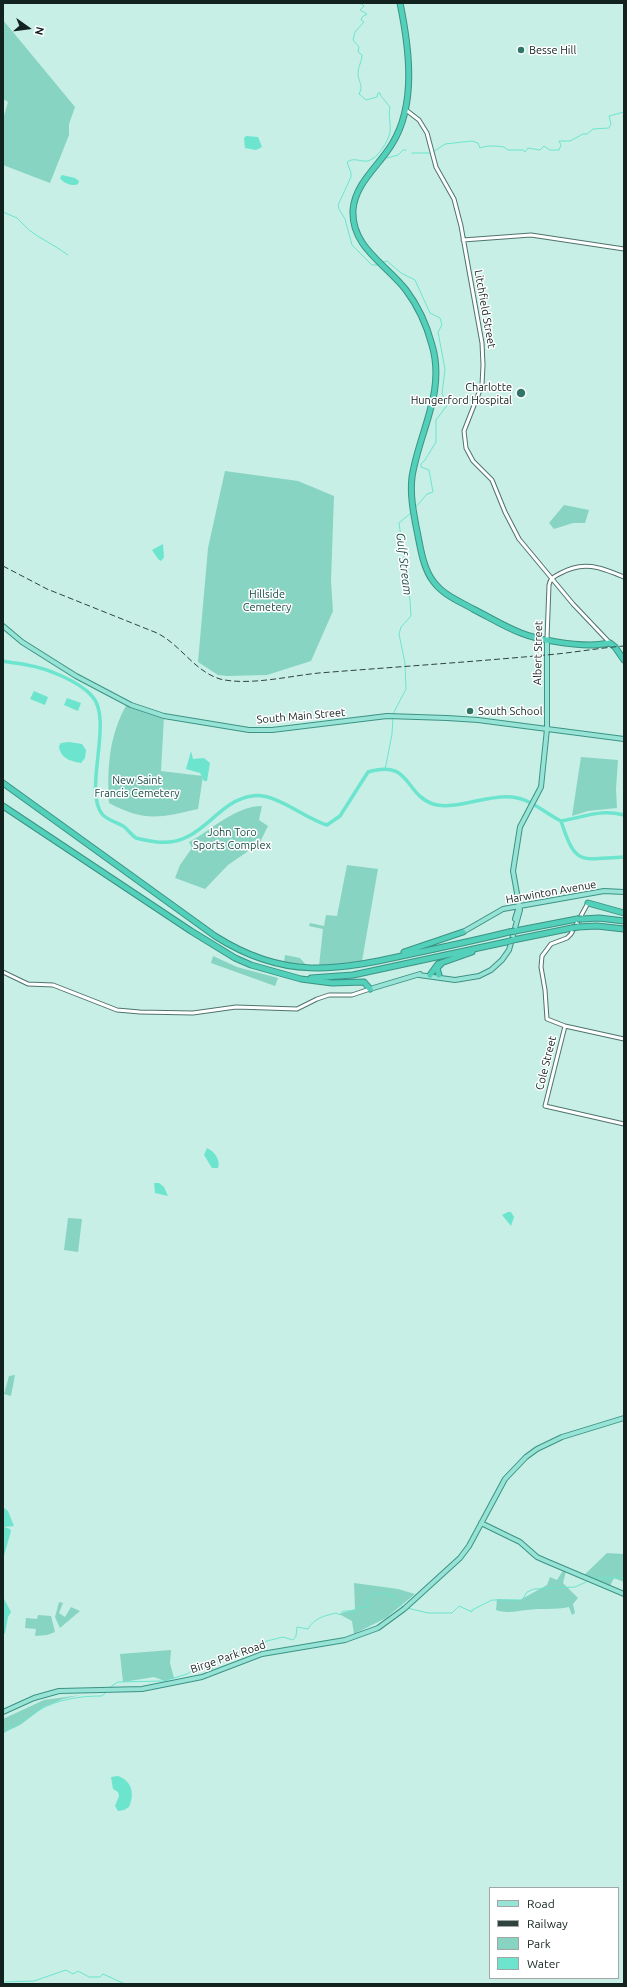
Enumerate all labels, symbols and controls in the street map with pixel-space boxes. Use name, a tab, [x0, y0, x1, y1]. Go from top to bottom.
north arrow	[8, 8, 48, 48]
text: N	[33, 25, 46, 36]
place label: Besse Hill	[529, 43, 576, 57]
marker: Besse Hill	[516, 45, 526, 55]
street label: Litchfield Street	[472, 269, 498, 349]
place label: Charlotte Hungerford Hospital	[411, 380, 512, 406]
marker: Charlotte Hungerford Hospital	[515, 387, 527, 399]
water label: Gulf Stream	[393, 532, 415, 596]
park label: Hillside Cemetery	[243, 587, 291, 613]
street label: Albert Street	[531, 621, 545, 685]
place label: South School	[478, 704, 543, 718]
street label: South Main Street	[256, 706, 346, 726]
marker: South School	[465, 706, 475, 716]
park label: New Saint Francis Cemetery	[94, 773, 180, 799]
park label: John Toro Sports Complex	[193, 825, 271, 851]
street label: Harwinton Avenue	[505, 878, 597, 906]
street label: Cole Street	[533, 1035, 559, 1091]
street label: Birge Park Road	[189, 1638, 267, 1676]
legend	[489, 1887, 619, 1979]
text: Road	[527, 1897, 555, 1910]
text: Railway	[527, 1917, 568, 1930]
text: Park	[527, 1937, 551, 1950]
text: Water	[527, 1957, 560, 1970]

